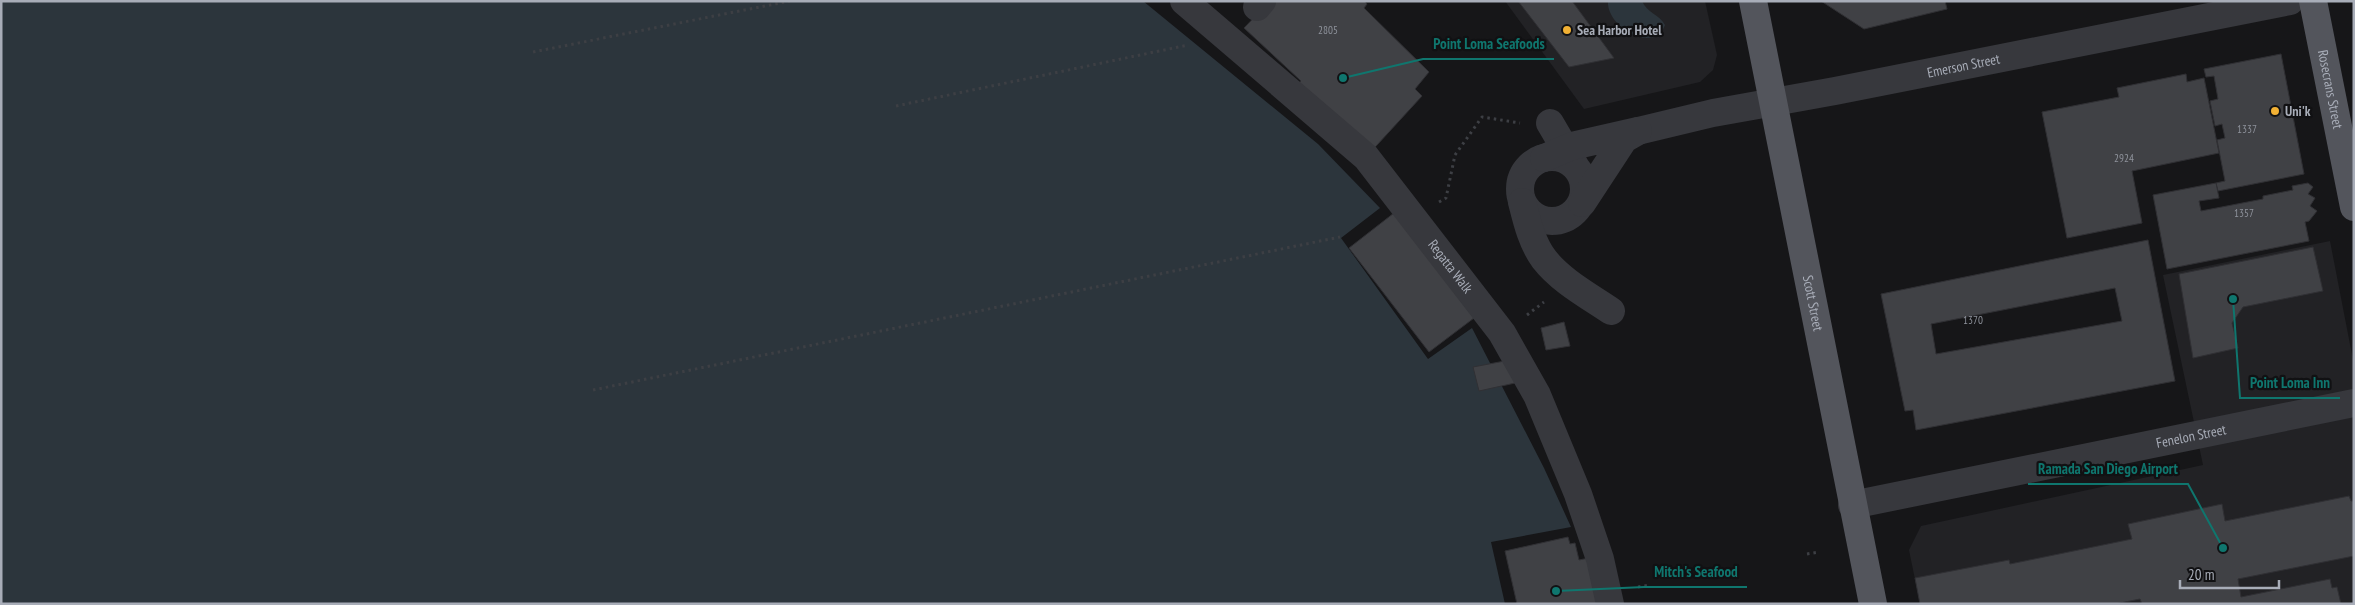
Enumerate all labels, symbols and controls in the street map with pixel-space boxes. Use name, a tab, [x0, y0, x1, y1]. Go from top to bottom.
place label: Sea Harbor Hotel	[1577, 21, 1662, 39]
house number: 2805	[1318, 23, 1338, 37]
marker: Sea Harbor Hotel	[1561, 24, 1573, 36]
callout: Point Loma Seafoods	[1423, 29, 1554, 59]
text: Point Loma Seafoods	[1433, 34, 1545, 53]
street label: Rosecrans Street	[2314, 48, 2347, 130]
street label: Emerson Street	[1926, 50, 2001, 82]
place label: Uni'k	[2285, 102, 2311, 120]
marker: Uni'k	[2269, 105, 2281, 117]
house number: 1337	[2237, 122, 2257, 136]
house number: 2924	[2114, 151, 2134, 165]
house number: 1357	[2234, 206, 2254, 220]
street label: Regatta Walk	[1424, 236, 1477, 297]
street label: Scott Street	[1799, 274, 1827, 333]
house number: 1370	[1963, 313, 1983, 327]
callout: Point Loma Inn	[2240, 368, 2340, 398]
text: Point Loma Inn	[2250, 373, 2330, 392]
street label: Fenelon Street	[2154, 420, 2228, 452]
callout: Ramada San Diego Airport	[2028, 454, 2188, 484]
text: Ramada San Diego Airport	[2038, 459, 2179, 478]
callout: Mitch's Seafood	[1644, 557, 1747, 587]
scale bar	[2180, 558, 2279, 590]
text: Mitch's Seafood	[1654, 562, 1738, 581]
text: 20 m	[2188, 565, 2214, 584]

